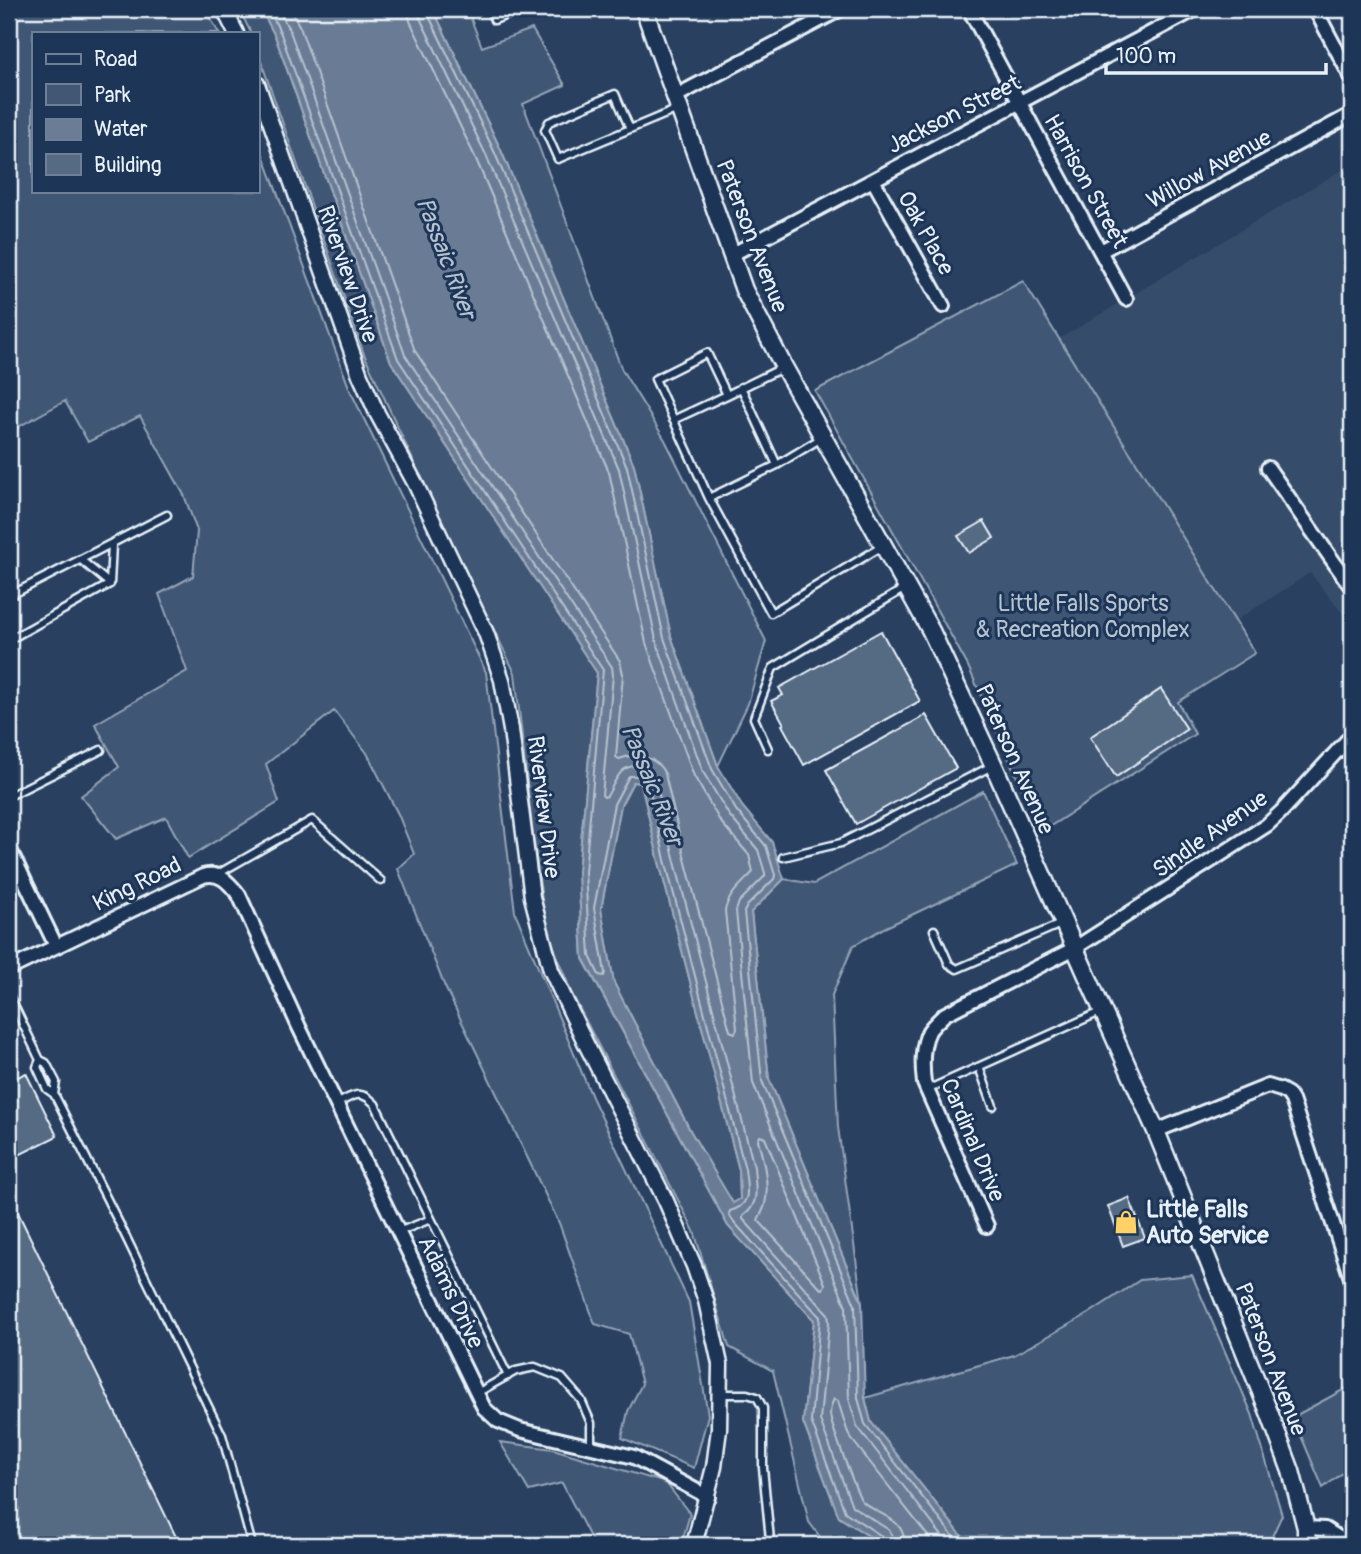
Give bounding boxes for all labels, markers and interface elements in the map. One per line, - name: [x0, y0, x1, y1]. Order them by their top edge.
- legend: [32, 32, 259, 192]
- scale bar: [1106, 32, 1326, 76]
- text: 100 m: [1116, 43, 1176, 70]
- text: Road: [94, 46, 138, 73]
- street label: Jackson Street: [882, 68, 1026, 160]
- text: Park: [94, 82, 131, 109]
- street label: Harrison Street: [1037, 109, 1135, 254]
- text: Water: [94, 116, 148, 143]
- street label: Willow Avenue: [1142, 123, 1277, 215]
- text: Building: [94, 152, 161, 179]
- street label: Paterson Avenue: [709, 155, 795, 317]
- street label: Oak Place: [891, 186, 961, 281]
- water label: Passaic River: [410, 193, 484, 326]
- street label: Riverview Drive: [311, 201, 385, 347]
- park label: Little Falls Sports & Recreation Complex: [976, 589, 1190, 644]
- street label: Paterson Avenue: [969, 679, 1061, 839]
- water label: Passaic River: [615, 720, 691, 853]
- street label: Riverview Drive: [521, 734, 567, 881]
- street label: Sindle Avenue: [1147, 783, 1274, 884]
- street label: King Road: [88, 850, 186, 918]
- street label: Cardinal Drive: [934, 1074, 1012, 1207]
- place label: Little Falls Auto Service: [1146, 1195, 1269, 1250]
- shop icon: Little Falls Auto Service: [1112, 1208, 1140, 1236]
- street label: Adams Drive: [411, 1231, 491, 1353]
- street label: Paterson Avenue: [1228, 1278, 1314, 1440]

